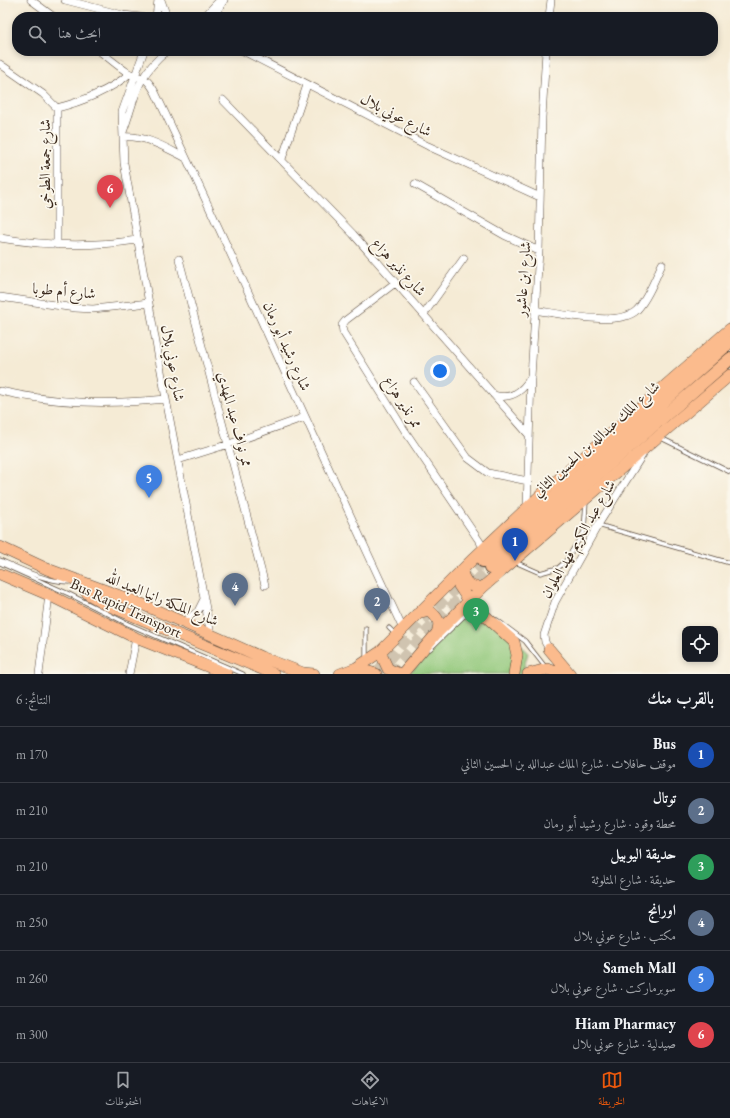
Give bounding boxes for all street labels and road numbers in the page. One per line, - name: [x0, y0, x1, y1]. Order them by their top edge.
- street label: شارع عوني بلال: [356, 88, 435, 144]
- street label: شارع جمعة الطوخي: [35, 119, 58, 209]
- street label: شارع نذير هزاع: [365, 233, 431, 303]
- street label: شارع ابن عاشور: [510, 241, 539, 320]
- street label: شارع أم طوبا: [31, 277, 97, 307]
- street label: شارع رشيد أبو رمان: [256, 298, 317, 395]
- street label: شارع عوني بلال: [153, 323, 190, 403]
- street label: ممر نواف عبد المهدي: [211, 369, 257, 469]
- street label: ممر نذير هزاع: [377, 372, 427, 434]
- street label: شارع الملك عبدالله بن الحسين الثاني: [528, 376, 666, 504]
- street label: شارع عبد الكريم فهد العلوان: [536, 476, 623, 603]
- street label: شارع الملكة رانيا العبد الله: [101, 565, 222, 634]
- street label: Bus Rapid Transport: [68, 573, 185, 642]

